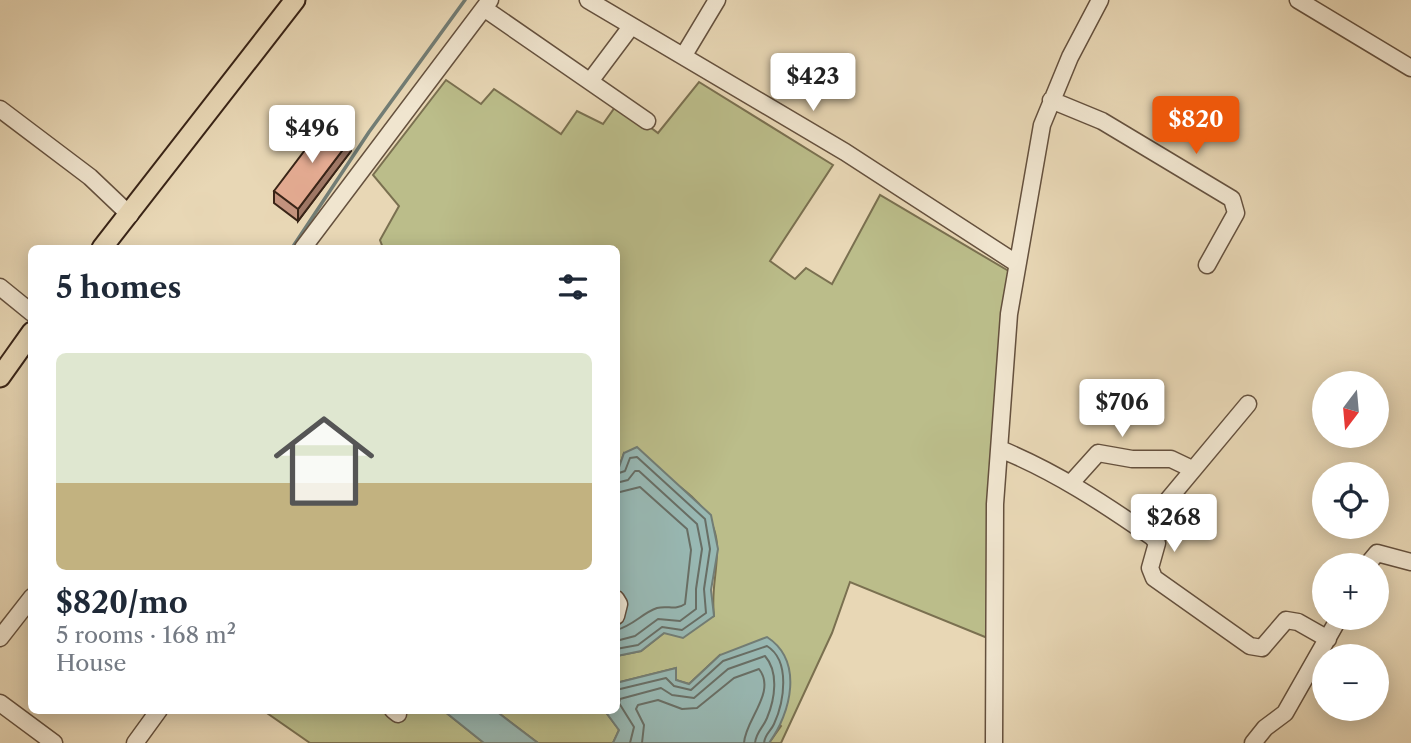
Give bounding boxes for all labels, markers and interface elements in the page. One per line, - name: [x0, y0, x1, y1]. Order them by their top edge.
- pin: $423: [772, 54, 854, 113]
- text: $423: [786, 62, 840, 90]
- pin: $820: [1155, 96, 1237, 156]
- text: $820: [1168, 105, 1224, 133]
- pin: $496: [271, 106, 353, 165]
- text: $496: [285, 114, 339, 142]
- icon: filters: [554, 268, 592, 306]
- text: 5 homes: [56, 269, 181, 306]
- north arrow: [1312, 371, 1390, 448]
- map controls: [1312, 371, 1389, 721]
- pin: $706: [1081, 380, 1163, 439]
- text: $706: [1095, 388, 1149, 416]
- icon: home: [261, 398, 387, 524]
- button: locate: [1312, 462, 1389, 539]
- pin: $268: [1133, 494, 1215, 554]
- text: $268: [1147, 503, 1201, 531]
- button: +: [1312, 553, 1389, 630]
- text: $820/mo: [56, 584, 188, 621]
- text: 5 rooms · 168 m²: [56, 621, 236, 649]
- button: −: [1312, 644, 1389, 721]
- text: House: [56, 649, 126, 677]

